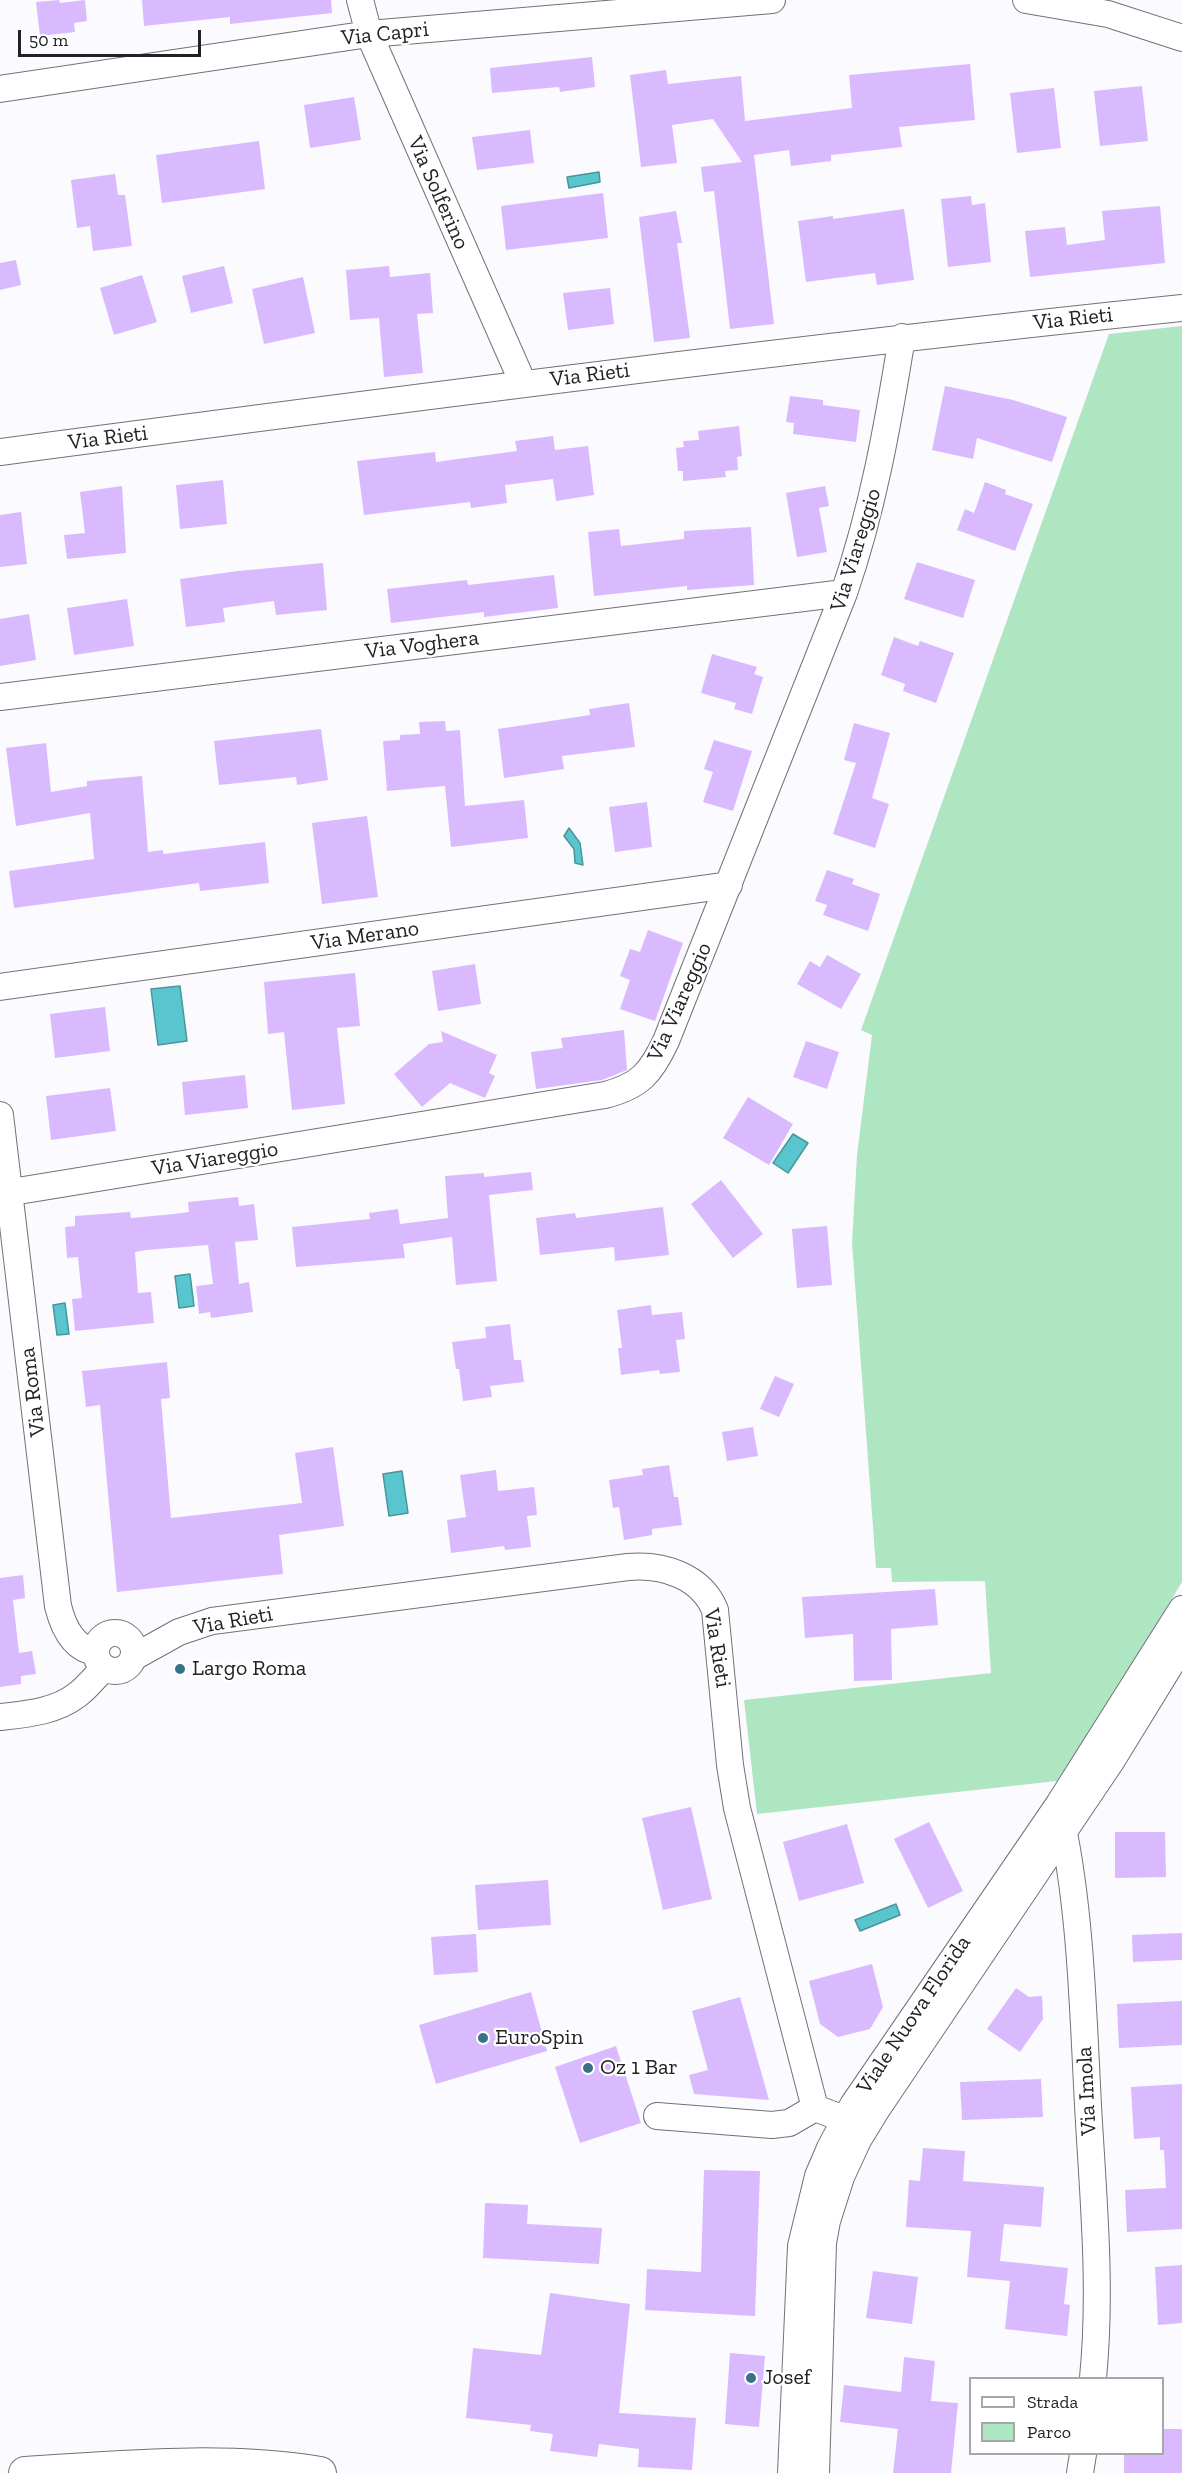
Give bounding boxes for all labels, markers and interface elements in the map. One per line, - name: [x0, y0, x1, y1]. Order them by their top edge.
- street label: Via Capri: [340, 16, 430, 52]
- scale bar: [21, 18, 204, 56]
- text: 50 m: [29, 29, 68, 51]
- street label: Via Solferino: [401, 132, 475, 254]
- street label: Via Rieti: [1032, 302, 1114, 336]
- street label: Via Rieti: [549, 357, 631, 393]
- street label: Via Rieti: [67, 420, 149, 456]
- street label: Via Viareggio: [825, 485, 887, 615]
- street label: Via Voghera: [364, 625, 480, 665]
- street label: Via Merano: [309, 915, 421, 957]
- street label: Via Viareggio: [642, 938, 718, 1066]
- street label: Via Viareggio: [150, 1136, 280, 1182]
- street label: Via Roma: [14, 1346, 52, 1438]
- street label: Via Rieti: [191, 1601, 275, 1641]
- street label: Via Rieti: [698, 1606, 736, 1690]
- place label: Largo Roma: [192, 1656, 306, 1682]
- marker: Largo Roma: [173, 1662, 187, 1676]
- street label: Viale Nuova Florida: [851, 1931, 977, 2099]
- place label: EuroSpin: [495, 2025, 583, 2051]
- marker: EuroSpin: [476, 2031, 490, 2045]
- street label: Via Imola: [1071, 2046, 1103, 2136]
- place label: Oz 1 Bar: [600, 2055, 678, 2081]
- marker: Oz 1 Bar: [581, 2061, 595, 2075]
- place label: Josef: [763, 2365, 811, 2391]
- marker: Josef: [744, 2371, 758, 2385]
- legend: [969, 2377, 1164, 2455]
- text: Strada: [1027, 2391, 1078, 2413]
- text: Parco: [1027, 2421, 1071, 2443]

